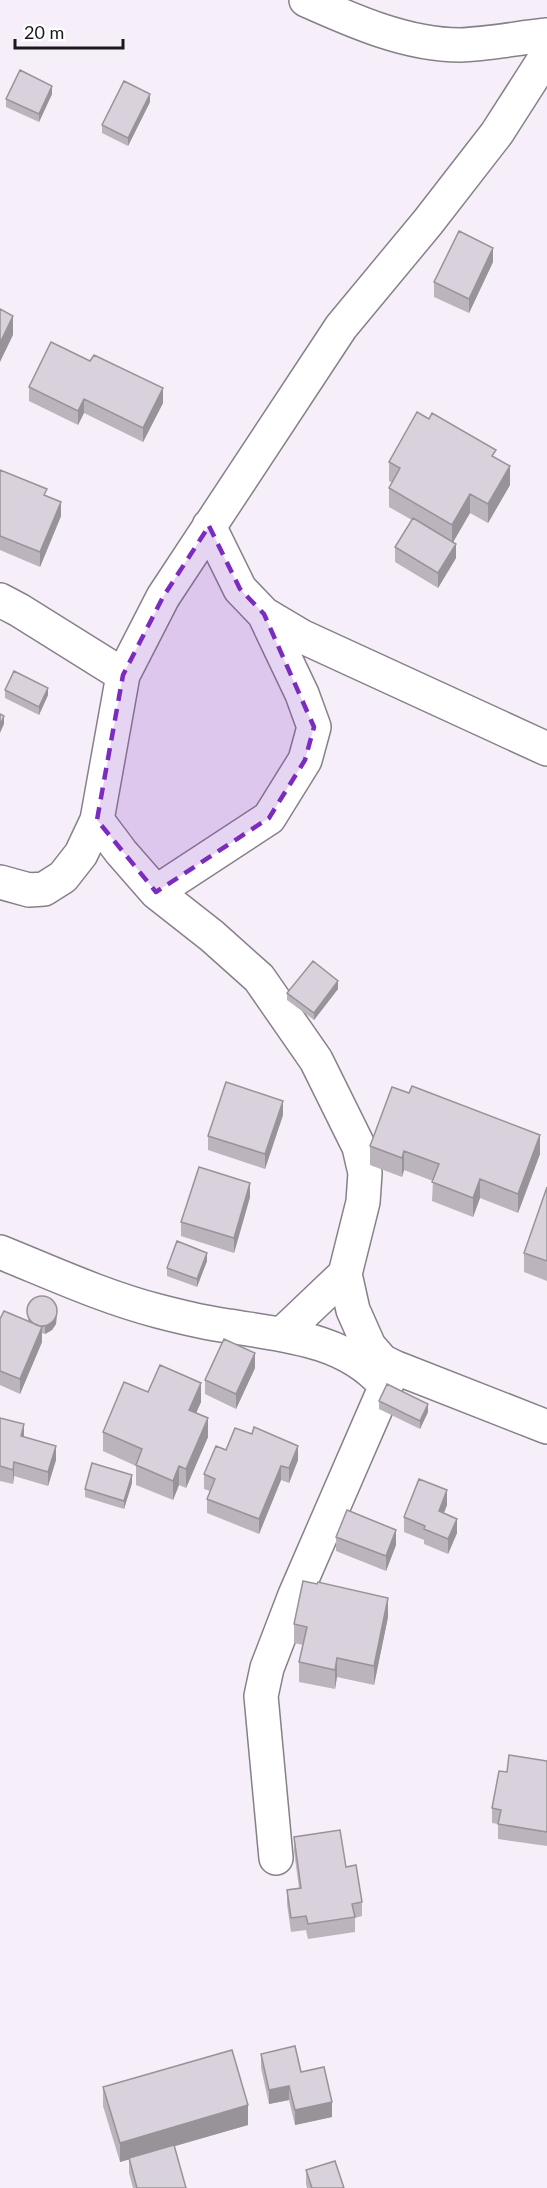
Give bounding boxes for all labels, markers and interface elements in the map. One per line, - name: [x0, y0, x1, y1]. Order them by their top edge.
- scale bar: [15, 12, 123, 50]
- text: 20 m: [24, 21, 64, 43]

